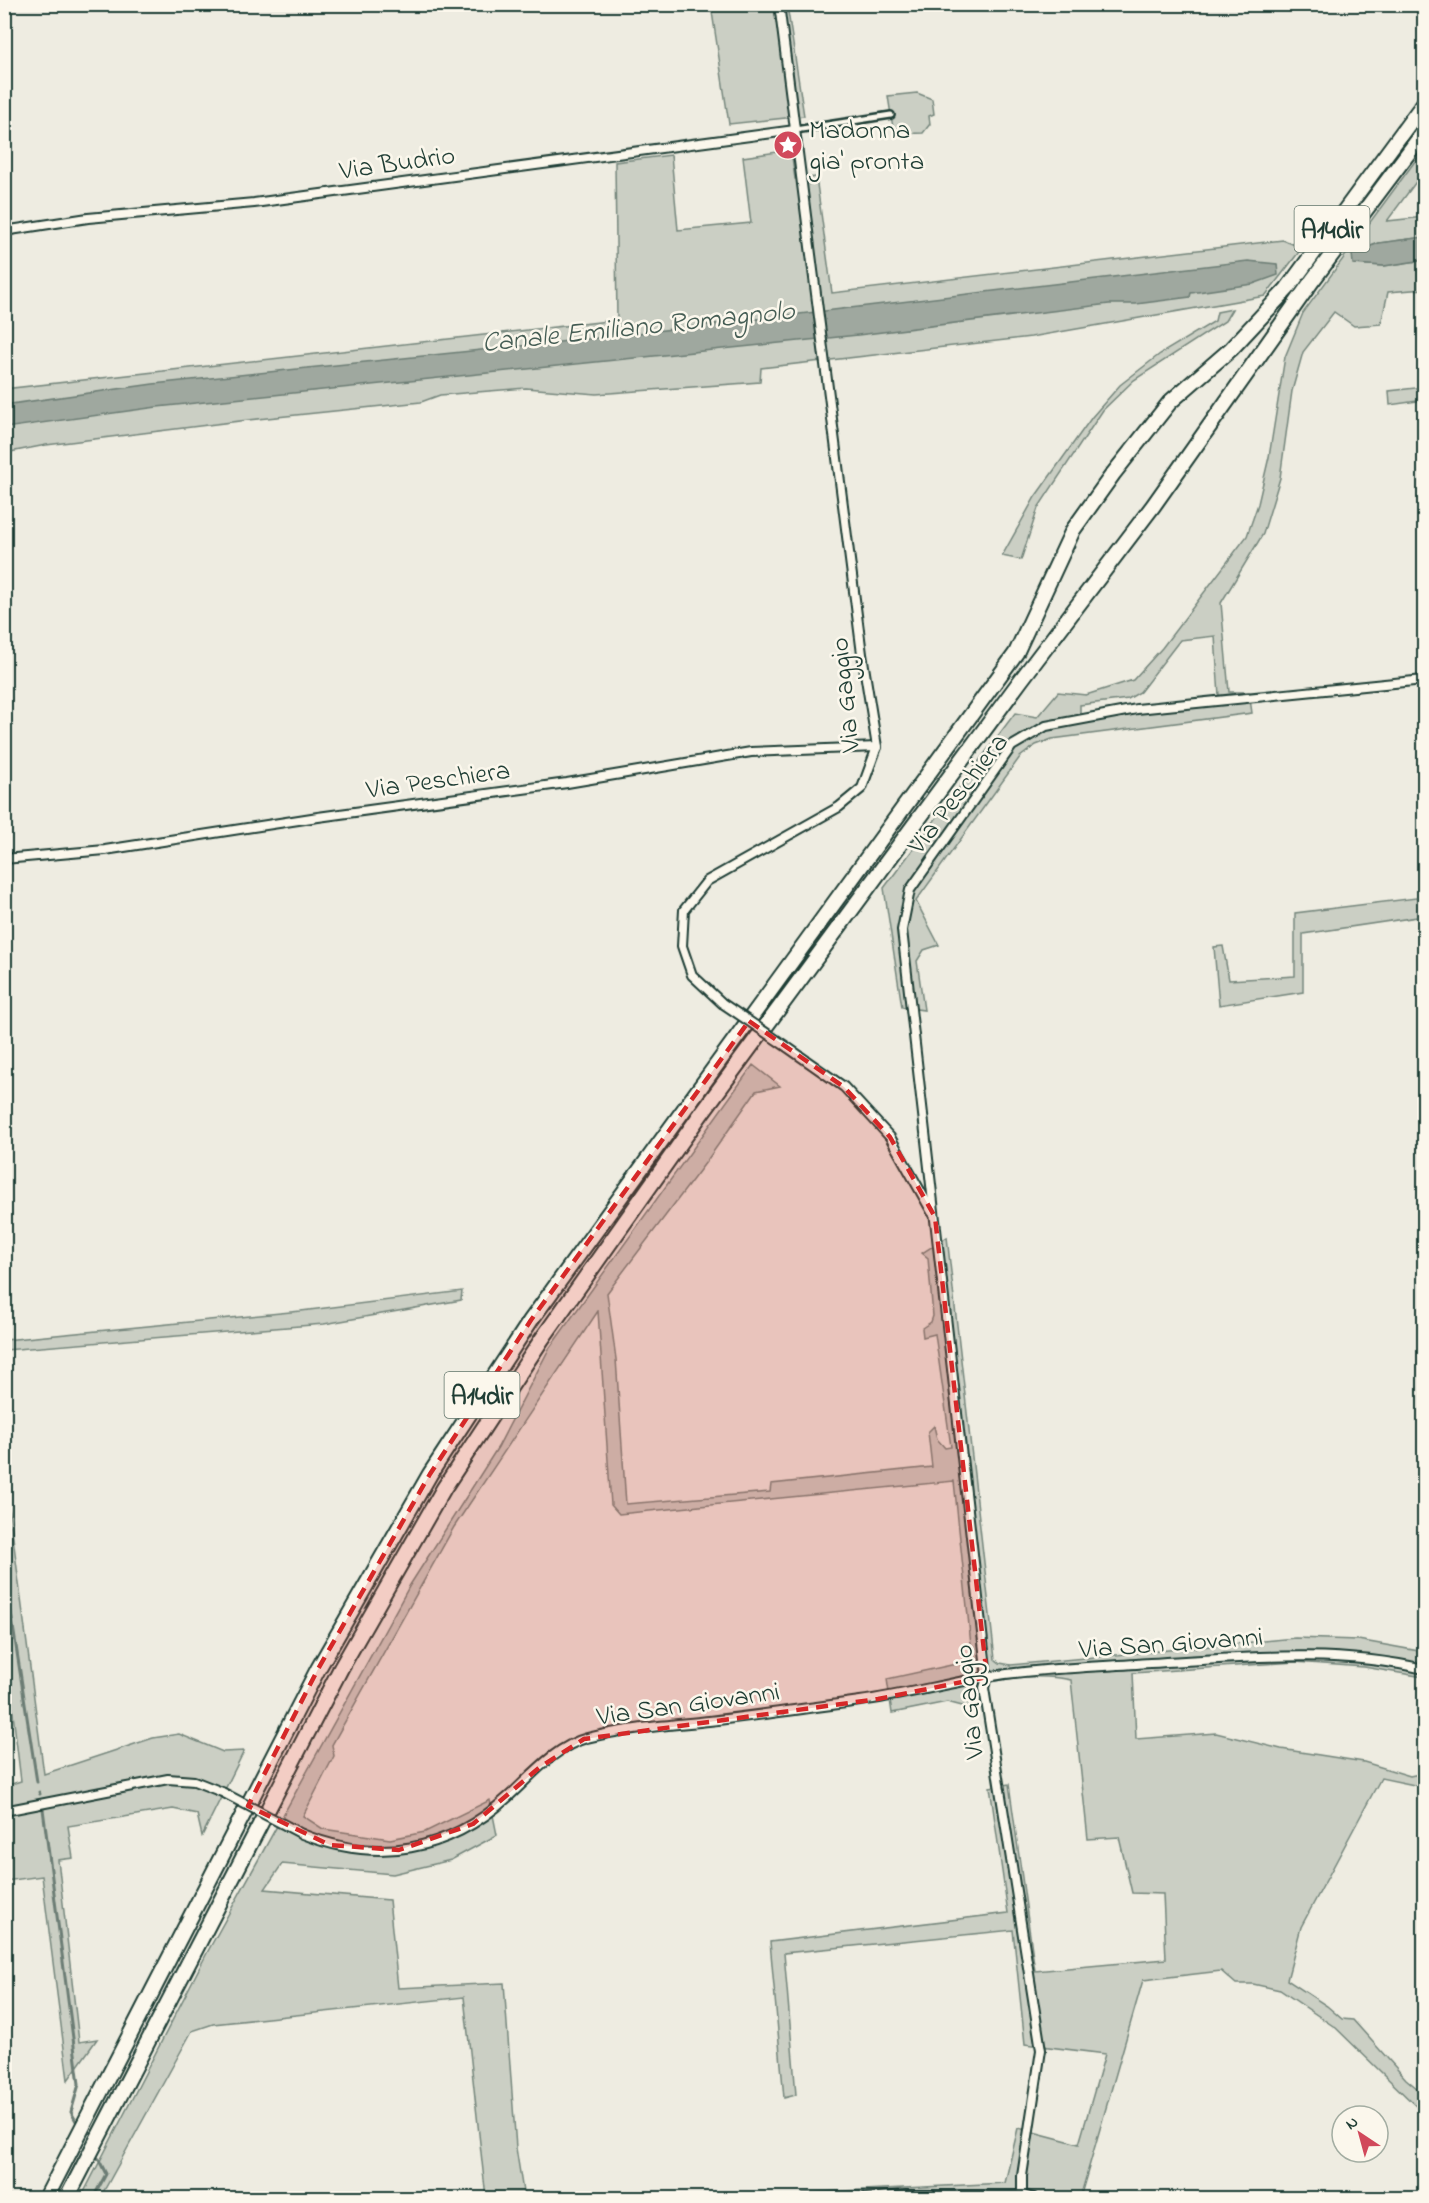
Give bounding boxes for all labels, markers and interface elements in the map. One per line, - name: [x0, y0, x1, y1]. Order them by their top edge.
- place label: Madonna gia' pronta: [808, 112, 924, 182]
- place icon: Madonna gia' pronta: [772, 129, 804, 161]
- street label: Via Budrio: [336, 137, 458, 192]
- road number: A14dir: [1294, 206, 1370, 252]
- water label: Canale Emiliano Romagnolo: [480, 292, 798, 365]
- street label: Via Gaggio: [821, 636, 872, 755]
- street label: Via Peschiera: [898, 725, 1019, 864]
- street label: Via Peschiera: [363, 752, 513, 811]
- road number: A14dir: [444, 1372, 520, 1418]
- street label: Via San Giovanni: [1077, 1619, 1265, 1670]
- street label: Via Gaggio: [945, 1643, 996, 1762]
- street label: Via San Giovanni: [593, 1673, 782, 1738]
- north arrow: [1330, 2104, 1390, 2164]
- text: N: [1341, 2110, 1364, 2136]

